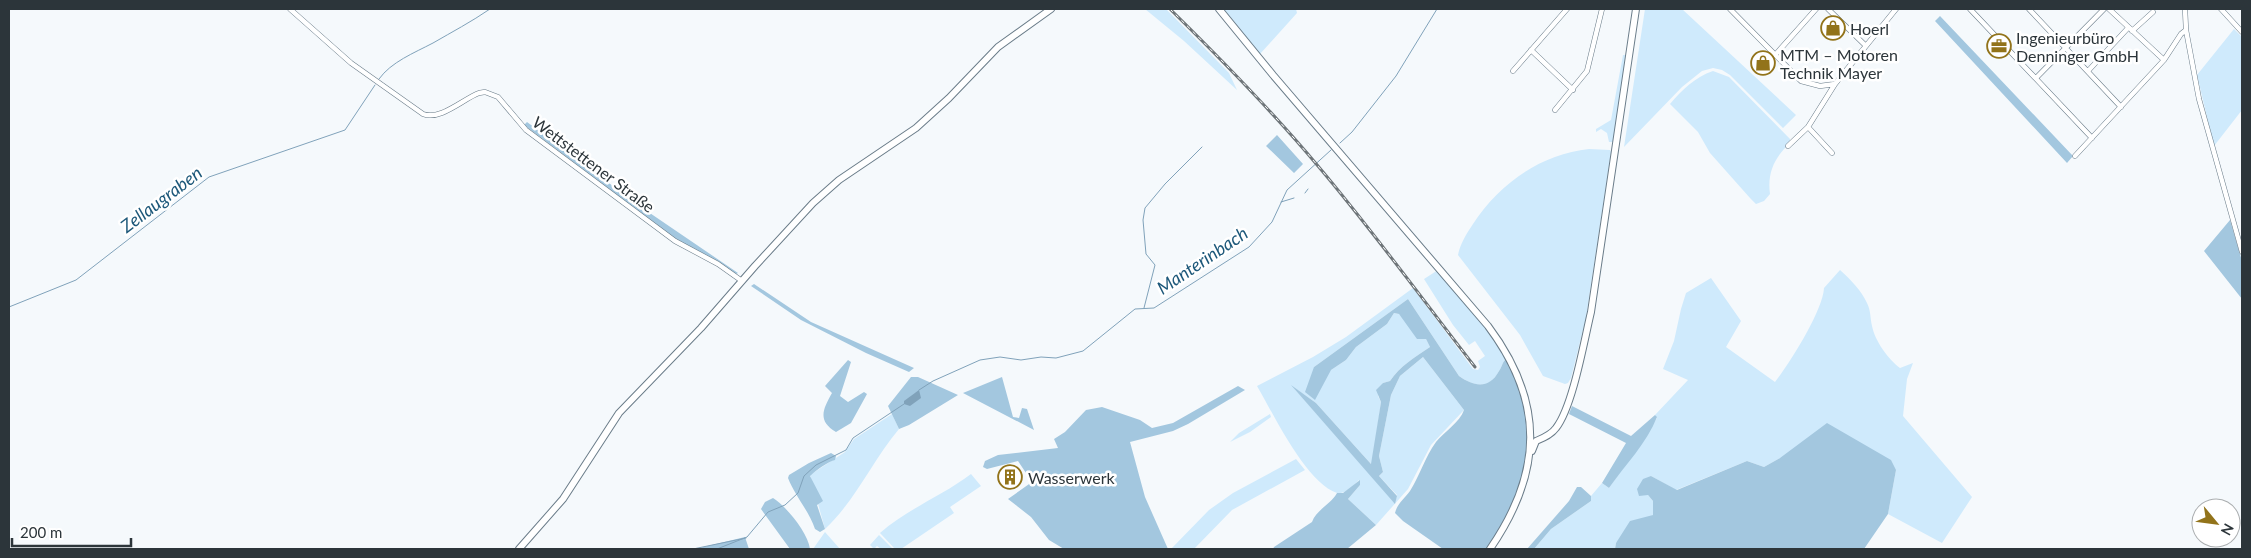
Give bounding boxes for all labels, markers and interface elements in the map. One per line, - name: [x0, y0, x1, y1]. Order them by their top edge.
- shop icon: Hoerl: [1820, 15, 1846, 41]
- place label: Hoerl: [1850, 19, 1889, 38]
- place label: Ingenieurbüro Denninger GmbH: [2016, 28, 2139, 65]
- office icon: Ingenieurbüro Denninger GmbH: [1986, 33, 2012, 59]
- place label: MTM – Motoren Technik Mayer: [1780, 45, 1898, 82]
- shop icon: MTM – Motoren Technik Mayer: [1750, 50, 1776, 76]
- street label: Wettstettener Straße: [529, 112, 659, 216]
- water label: Zellaugraben: [115, 161, 206, 237]
- water label: Manterinbach: [1152, 222, 1252, 298]
- building icon: Wasserwerk: [997, 464, 1023, 490]
- place label: Wasserwerk: [1028, 468, 1115, 487]
- north arrow: [2191, 498, 2241, 548]
- scale bar: [12, 516, 131, 548]
- text: N: [2218, 521, 2238, 538]
- text: 200 m: [20, 523, 62, 541]

